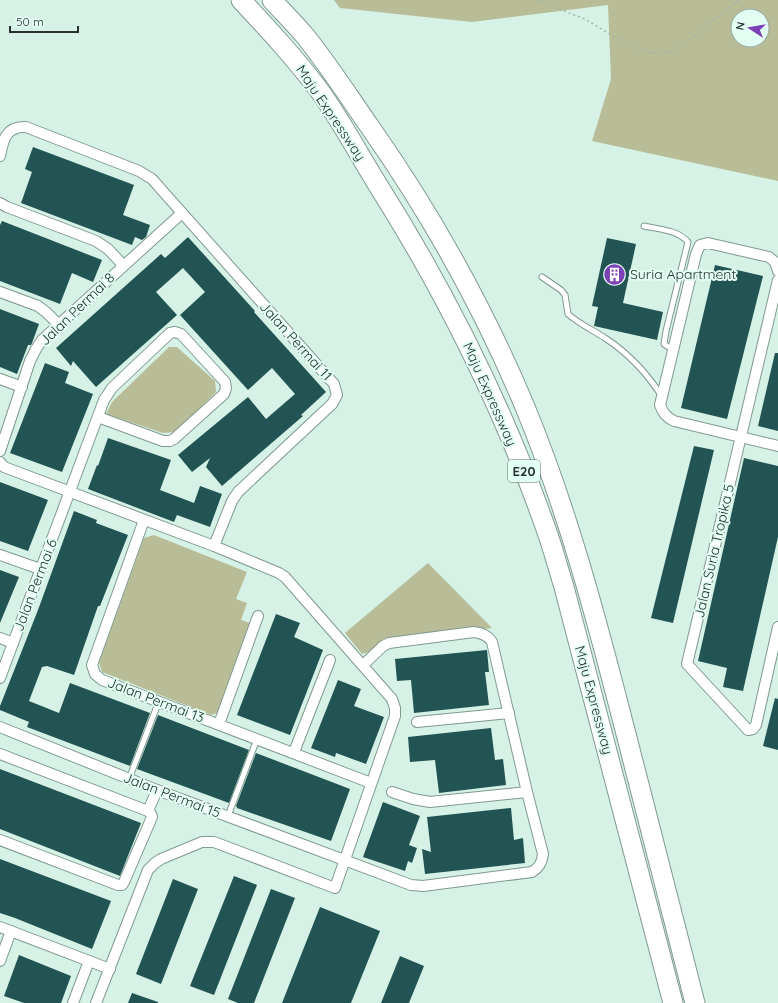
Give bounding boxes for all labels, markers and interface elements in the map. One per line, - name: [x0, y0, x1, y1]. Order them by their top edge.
- scale bar: [10, 8, 78, 34]
- north arrow: [730, 8, 770, 48]
- text: 50 m: [16, 14, 44, 29]
- text: N: [733, 21, 748, 31]
- street label: Maju Expressway: [292, 62, 370, 164]
- building icon: Suria Apartment: [601, 261, 627, 287]
- place label: Suria Apartment: [630, 265, 736, 283]
- street label: Jalan Permai 8: [36, 269, 118, 349]
- street label: Jalan Permai 11: [256, 298, 336, 384]
- street label: Maju Expressway: [459, 339, 521, 449]
- road number: E20: [508, 460, 540, 482]
- street label: Jalan Suria Tropika 5: [690, 482, 738, 620]
- street label: Jalan Permai 6: [9, 536, 61, 634]
- street label: Maju Expressway: [571, 644, 617, 756]
- street label: Jalan Permai 13: [105, 673, 207, 727]
- street label: Jalan Permai 15: [121, 768, 223, 822]

